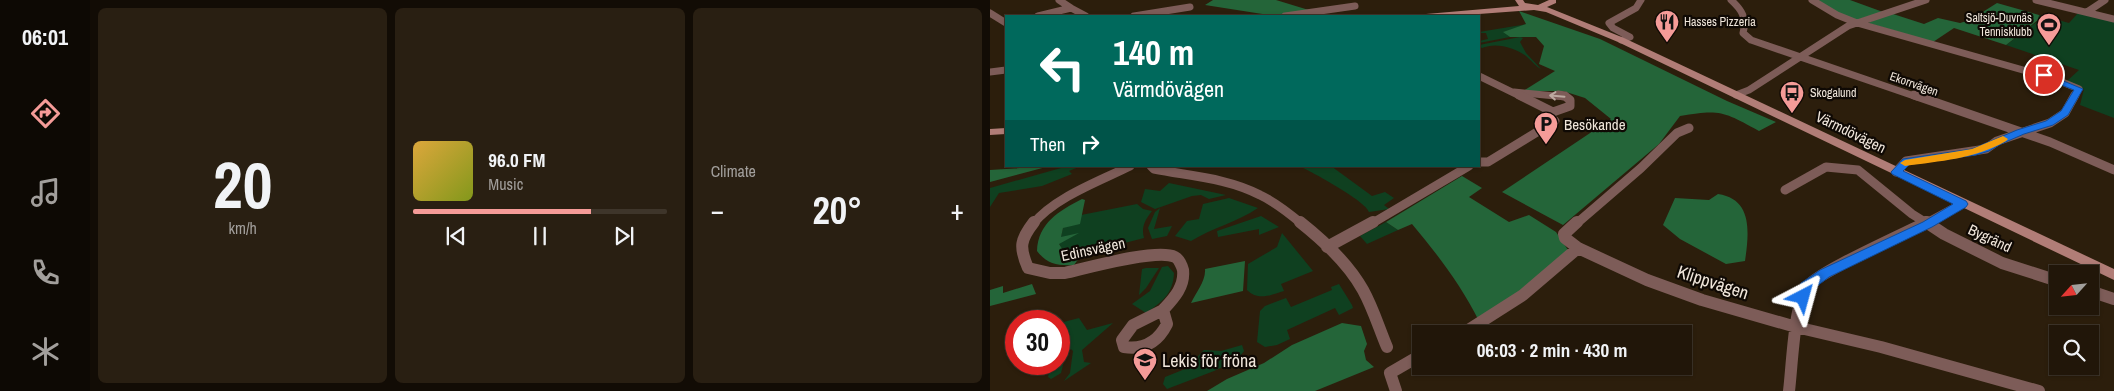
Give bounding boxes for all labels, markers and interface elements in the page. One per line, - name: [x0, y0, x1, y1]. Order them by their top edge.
- restaurant icon: Hasses Pizzeria: [1654, 9, 1680, 43]
- place label: Saltsjö-Duvnäs Tennisklubb: [1966, 10, 2032, 40]
- sports icon: Saltsjö-Duvnäs Tennisklubb: [2036, 12, 2062, 46]
- place label: Hasses Pizzeria: [1684, 14, 1756, 30]
- text: 06:01: [22, 22, 68, 52]
- text: 140 m: [1113, 29, 1194, 76]
- icon: left: [1030, 35, 1095, 100]
- pin: [2023, 54, 2065, 96]
- icon: arrive: [2030, 61, 2058, 89]
- street label: Ekorrvägen: [1888, 68, 1940, 100]
- text: Värmdövägen: [1113, 74, 1224, 104]
- bus stop icon: Skogalund: [1779, 80, 1805, 114]
- place label: Skogalund: [1810, 85, 1857, 101]
- one-way arrow: [1549, 91, 1565, 100]
- icon: directions: [28, 96, 63, 131]
- street label: Värmdövägen: [1812, 106, 1890, 158]
- parking icon: Besökande: [1533, 111, 1559, 145]
- place label: Besökande: [1564, 114, 1626, 135]
- icon: right: [1076, 130, 1104, 158]
- text: Then: [1030, 131, 1066, 157]
- text: 20: [213, 141, 272, 228]
- text: 96.0 FM: [488, 147, 545, 173]
- text: Climate: [711, 160, 756, 182]
- text: Music: [488, 173, 523, 195]
- icon: music: [28, 175, 63, 210]
- text: 20°: [812, 185, 862, 236]
- text: −: [711, 191, 724, 229]
- text: +: [951, 191, 964, 229]
- text: km/h: [228, 217, 257, 239]
- street label: Bygränd: [1965, 219, 2015, 257]
- icon: previous: [442, 222, 470, 250]
- icon: pause: [526, 222, 554, 250]
- icon: next: [610, 222, 638, 250]
- street label: Edinsvägen: [1059, 232, 1127, 266]
- icon: phone: [28, 255, 63, 290]
- street label: Klippvägen: [1674, 259, 1752, 305]
- north arrow: [2049, 265, 2099, 315]
- map controls: [2049, 265, 2099, 375]
- position arrow: [1776, 270, 1828, 322]
- speed limit sign: 30: [1005, 310, 1070, 375]
- button: search: [2049, 325, 2099, 375]
- icon: climate: [28, 334, 63, 369]
- text: 06:03 · 2 min · 430 m: [1477, 337, 1627, 363]
- school or university icon: Lekis för fröna: [1132, 347, 1158, 381]
- place label: Lekis för fröna: [1162, 348, 1256, 373]

